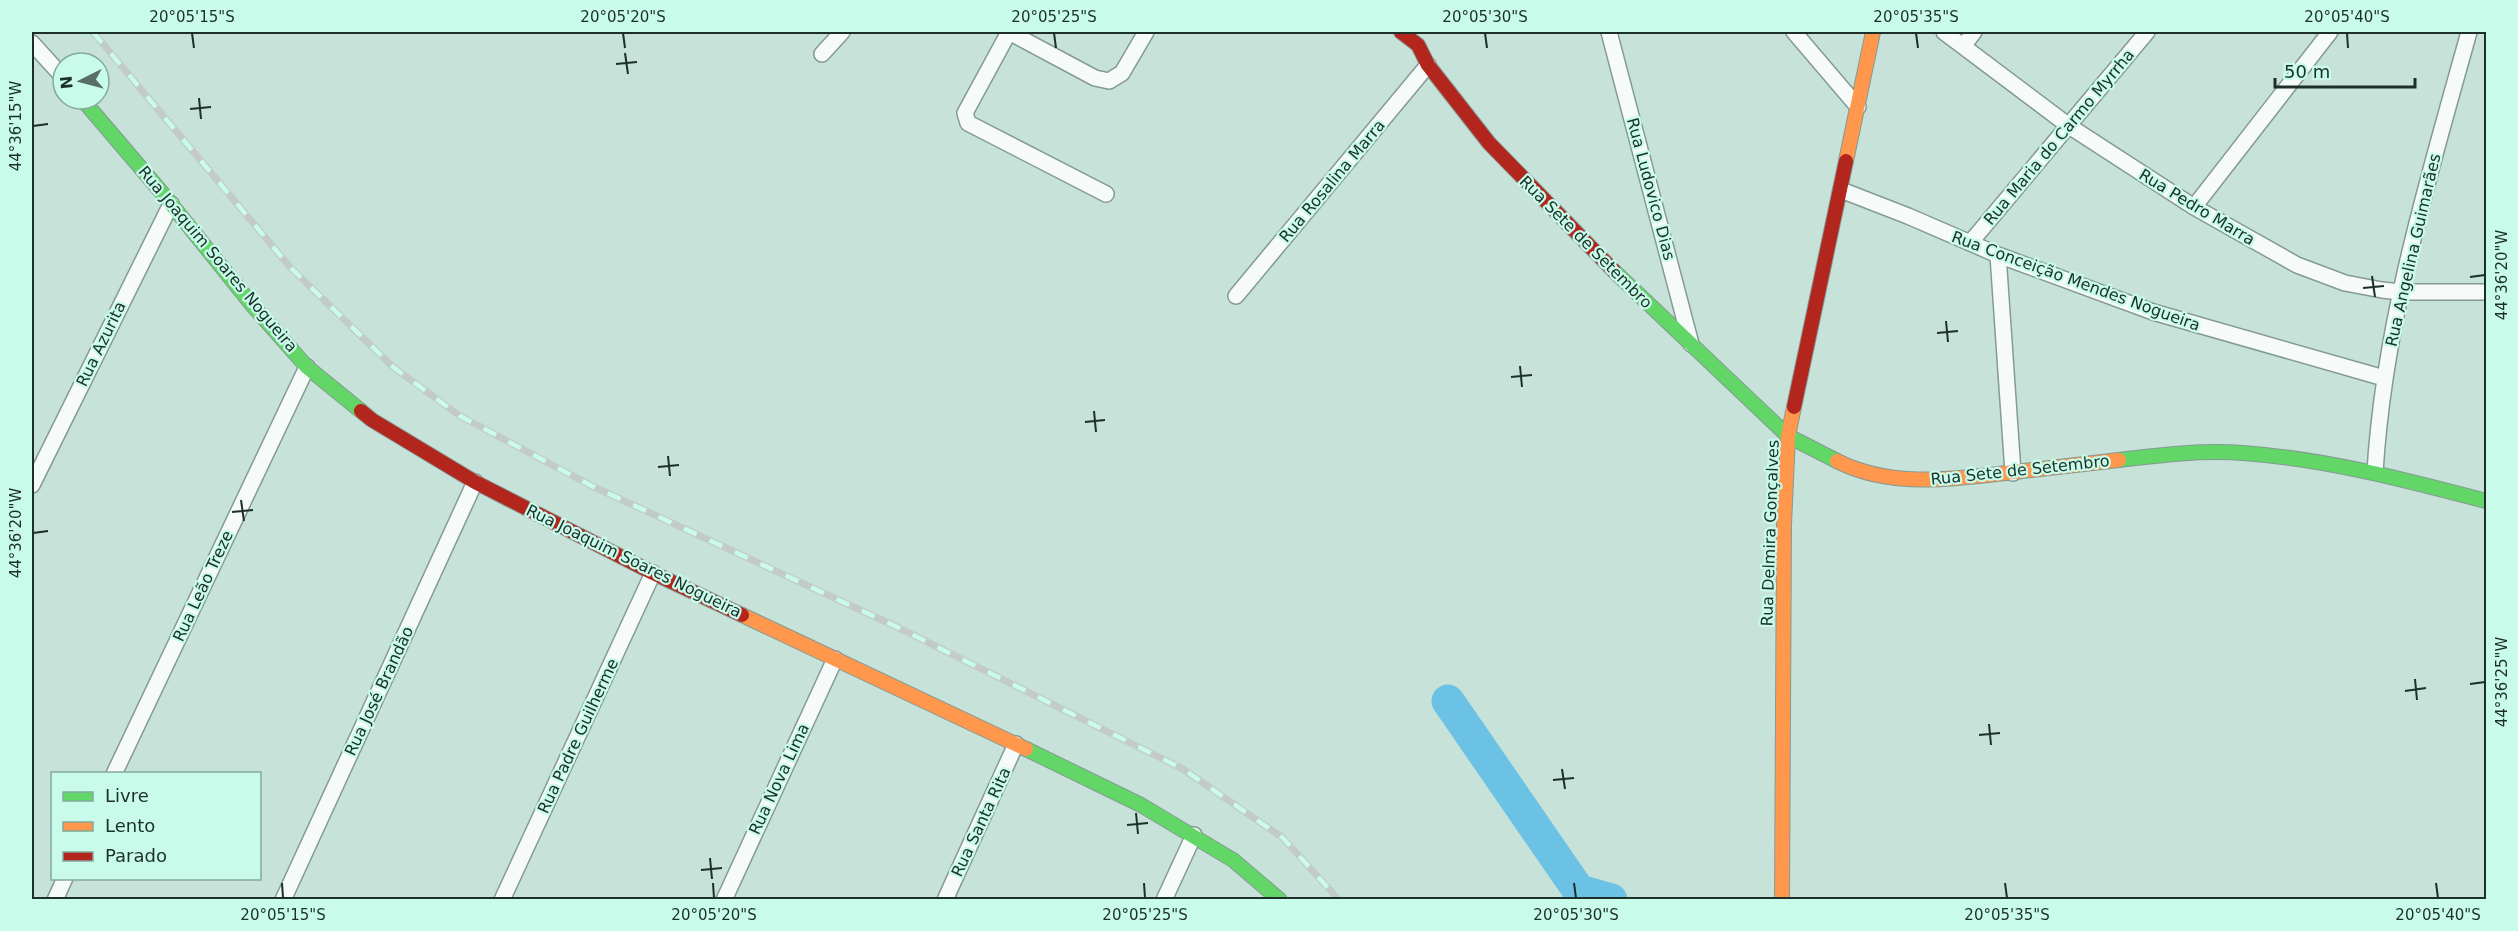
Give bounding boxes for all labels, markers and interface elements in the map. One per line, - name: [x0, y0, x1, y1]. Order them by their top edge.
- text: 20°05'15"S: [149, 8, 235, 26]
- text: 20°05'20"S: [580, 8, 666, 26]
- text: 20°05'25"S: [1011, 8, 1097, 26]
- text: 20°05'30"S: [1442, 8, 1528, 26]
- text: 20°05'35"S: [1873, 8, 1959, 26]
- text: 20°05'40"S: [2304, 8, 2390, 26]
- street label: Rua Maria do Carmo Myrrha: [1980, 45, 2138, 229]
- north arrow: [51, 51, 111, 111]
- scale bar: [2275, 51, 2414, 89]
- text: 50 m: [2284, 61, 2330, 82]
- text: N: [56, 75, 77, 90]
- text: 44°36'15"W: [7, 81, 25, 171]
- street label: Rua Rosalina Marra: [1275, 116, 1389, 246]
- street label: Rua Ludovico Dias: [1623, 116, 1679, 262]
- street label: Rua Angelina Guimarães: [2382, 152, 2444, 348]
- street label: Rua Joaquim Soares Nogueira: [135, 162, 301, 356]
- street label: Rua Pedro Marra: [2136, 165, 2258, 249]
- street label: Rua Sete de Setembro: [1516, 172, 1656, 312]
- street label: Rua Conceição Mendes Nogueira: [1949, 227, 2203, 335]
- text: 44°36'20"W: [2493, 230, 2511, 320]
- street label: Rua Azurita: [72, 298, 130, 390]
- street label: Rua Delmira Gonçalves: [1757, 439, 1783, 627]
- street label: Rua Sete de Setembro: [1930, 451, 2110, 489]
- text: 44°36'20"W: [7, 488, 25, 578]
- street label: Rua Joaquim Soares Nogueira: [523, 500, 745, 622]
- street label: Rua Leão Treze: [169, 527, 237, 645]
- street label: Rua José Brandão: [341, 623, 417, 759]
- text: 44°36'25"W: [2493, 637, 2511, 727]
- street label: Rua Padre Guilherme: [534, 656, 622, 816]
- street label: Rua Nova Lima: [745, 720, 813, 838]
- street label: Rua Santa Rita: [947, 764, 1015, 880]
- legend: [51, 772, 261, 880]
- text: Livre: [105, 785, 149, 806]
- text: Lento: [105, 815, 155, 836]
- text: Parado: [105, 845, 167, 866]
- text: 20°05'15"S: [240, 906, 326, 924]
- text: 20°05'20"S: [671, 906, 757, 924]
- text: 20°05'25"S: [1102, 906, 1188, 924]
- text: 20°05'30"S: [1533, 906, 1619, 924]
- text: 20°05'35"S: [1964, 906, 2050, 924]
- text: 20°05'40"S: [2395, 906, 2481, 924]

